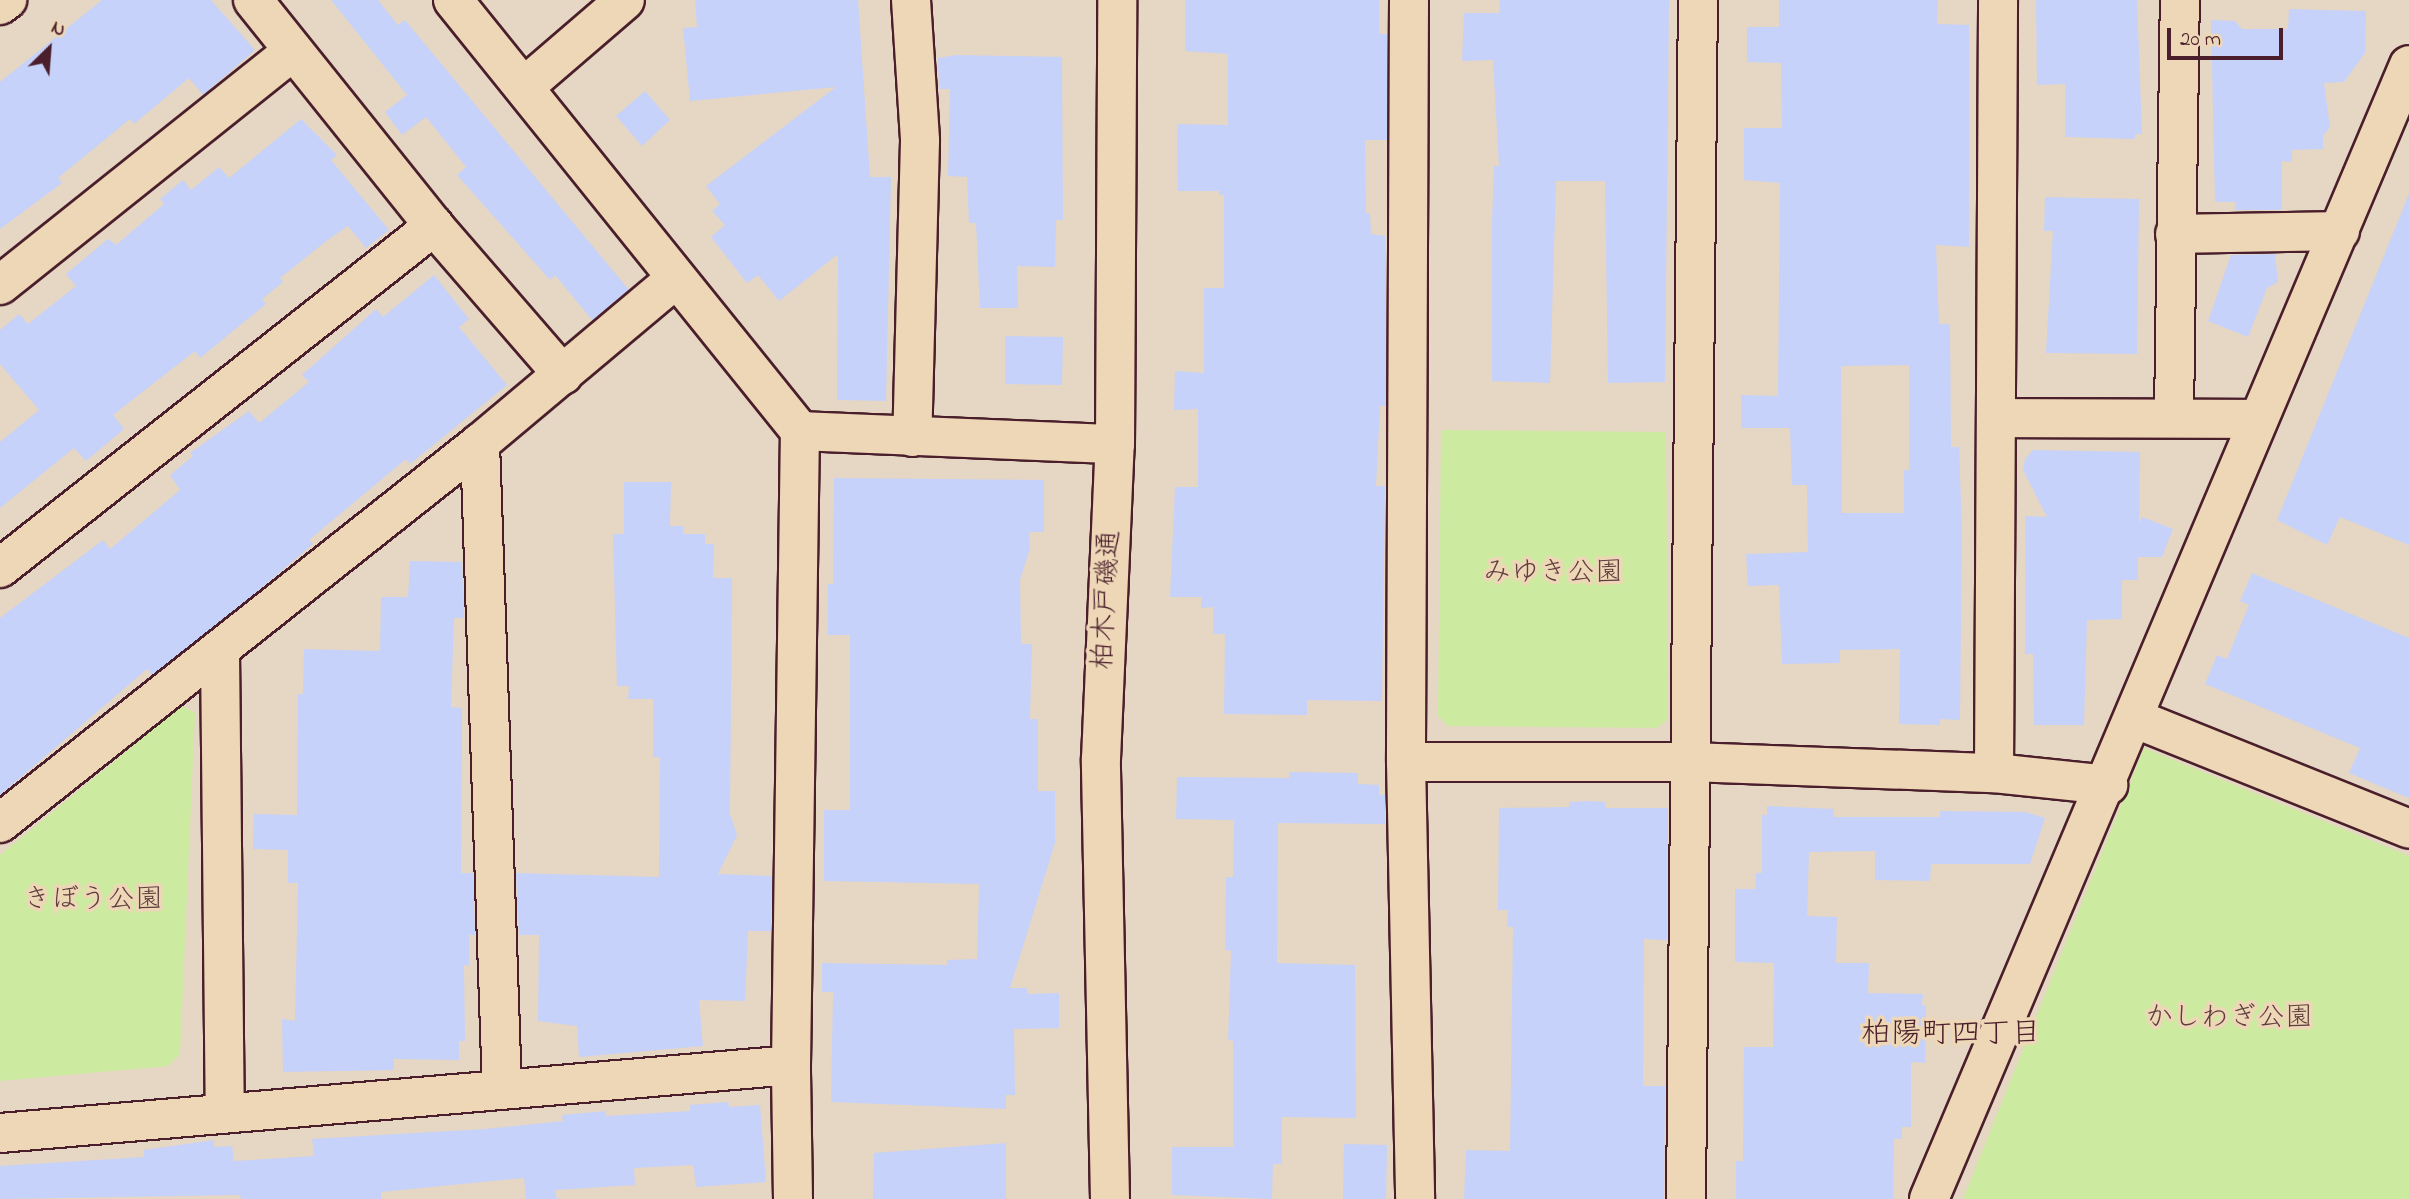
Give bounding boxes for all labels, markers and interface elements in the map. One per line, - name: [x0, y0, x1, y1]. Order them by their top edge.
- north arrow: [14, 14, 84, 84]
- scale bar: [2171, 14, 2286, 58]
- text: N: [47, 15, 70, 44]
- text: 20 m: [2180, 25, 2221, 55]
- street label: 柏木戸磯通: [1088, 529, 1128, 671]
- park label: みゆき公園: [1483, 557, 1623, 591]
- park label: きぼう公園: [23, 884, 163, 918]
- park label: かしわぎ公園: [2145, 1002, 2313, 1036]
- district label: 柏陽町四丁目: [1861, 1017, 2041, 1053]

